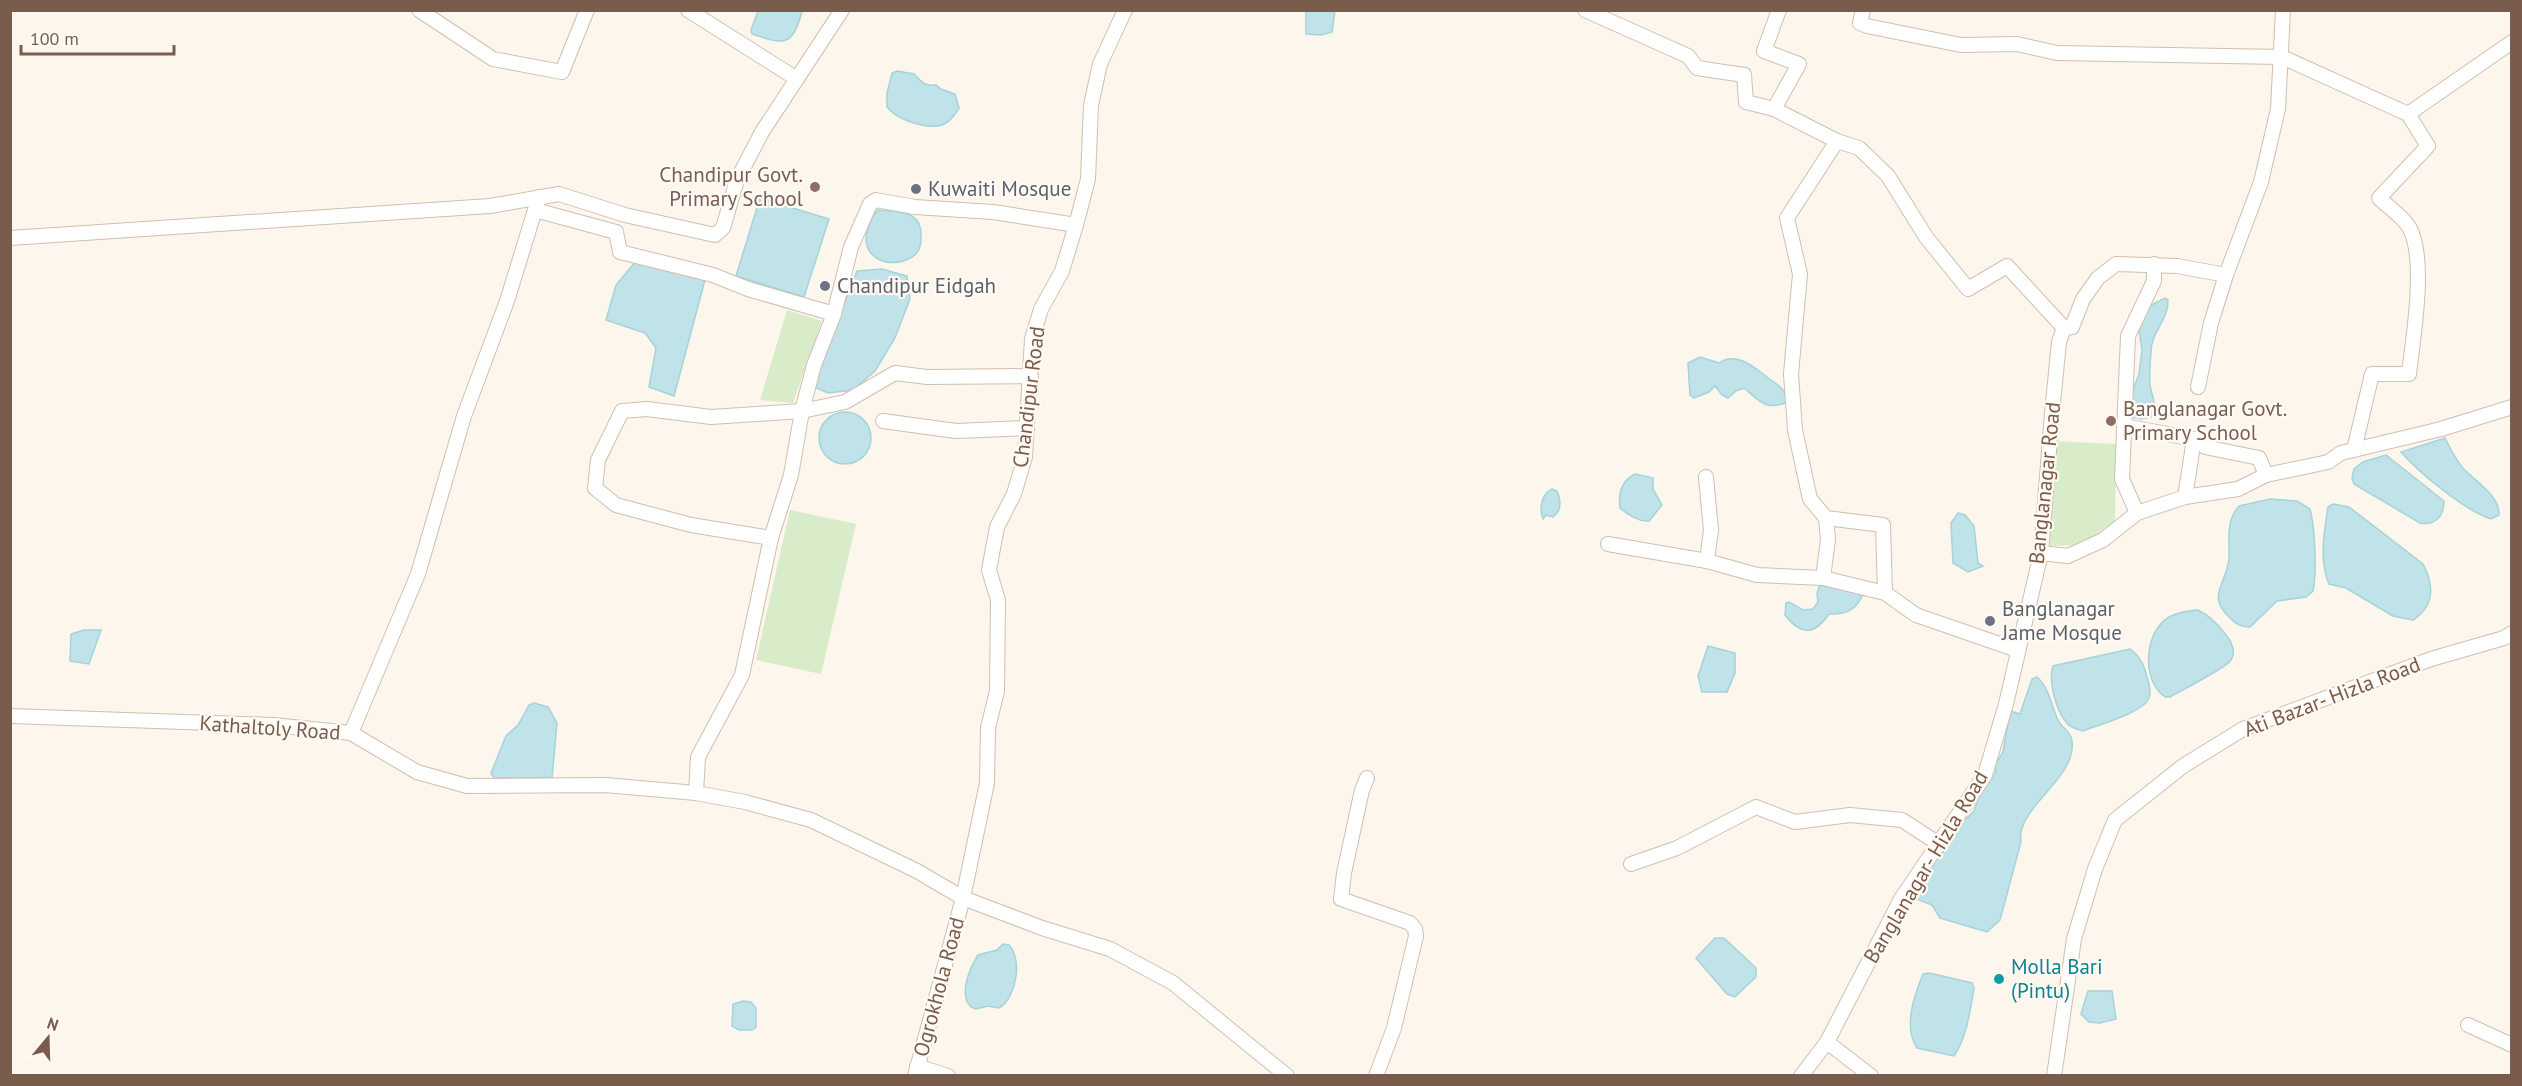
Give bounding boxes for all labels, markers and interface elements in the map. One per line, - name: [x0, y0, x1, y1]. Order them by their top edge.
- scale bar: [21, 18, 174, 56]
- text: 100 m: [30, 27, 79, 50]
- place label: Chandipur Govt. Primary School: [659, 161, 803, 212]
- place label: Kuwaiti Mosque: [928, 175, 1071, 202]
- marker: Chandipur Govt. Primary School: [808, 180, 822, 194]
- marker: Kuwaiti Mosque: [909, 182, 923, 196]
- place label: Chandipur Eidgah: [837, 272, 996, 299]
- marker: Chandipur Eidgah: [818, 279, 832, 293]
- street label: Chandipur Road: [1006, 325, 1051, 469]
- place label: Banglanagar Govt. Primary School: [2123, 395, 2287, 446]
- street label: Banglanagar Road: [2023, 401, 2066, 565]
- marker: Banglanagar Govt. Primary School: [2104, 414, 2118, 428]
- place label: Banglanagar Jame Mosque: [2001, 595, 2122, 646]
- marker: Banglanagar Jame Mosque: [1983, 614, 1997, 628]
- street label: Ati Bazar- Hizla Road: [2240, 650, 2424, 743]
- street label: Kathaltoly Road: [199, 709, 341, 746]
- street label: Banglanagar- Hizla Road: [1857, 766, 1994, 968]
- street label: Ogrokhola Road: [907, 914, 970, 1060]
- place label: Molla Bari (Pintu): [2011, 953, 2103, 1004]
- marker: Molla Bari (Pintu): [1992, 972, 2006, 986]
- north arrow: [18, 1008, 78, 1068]
- text: N: [45, 1013, 61, 1035]

